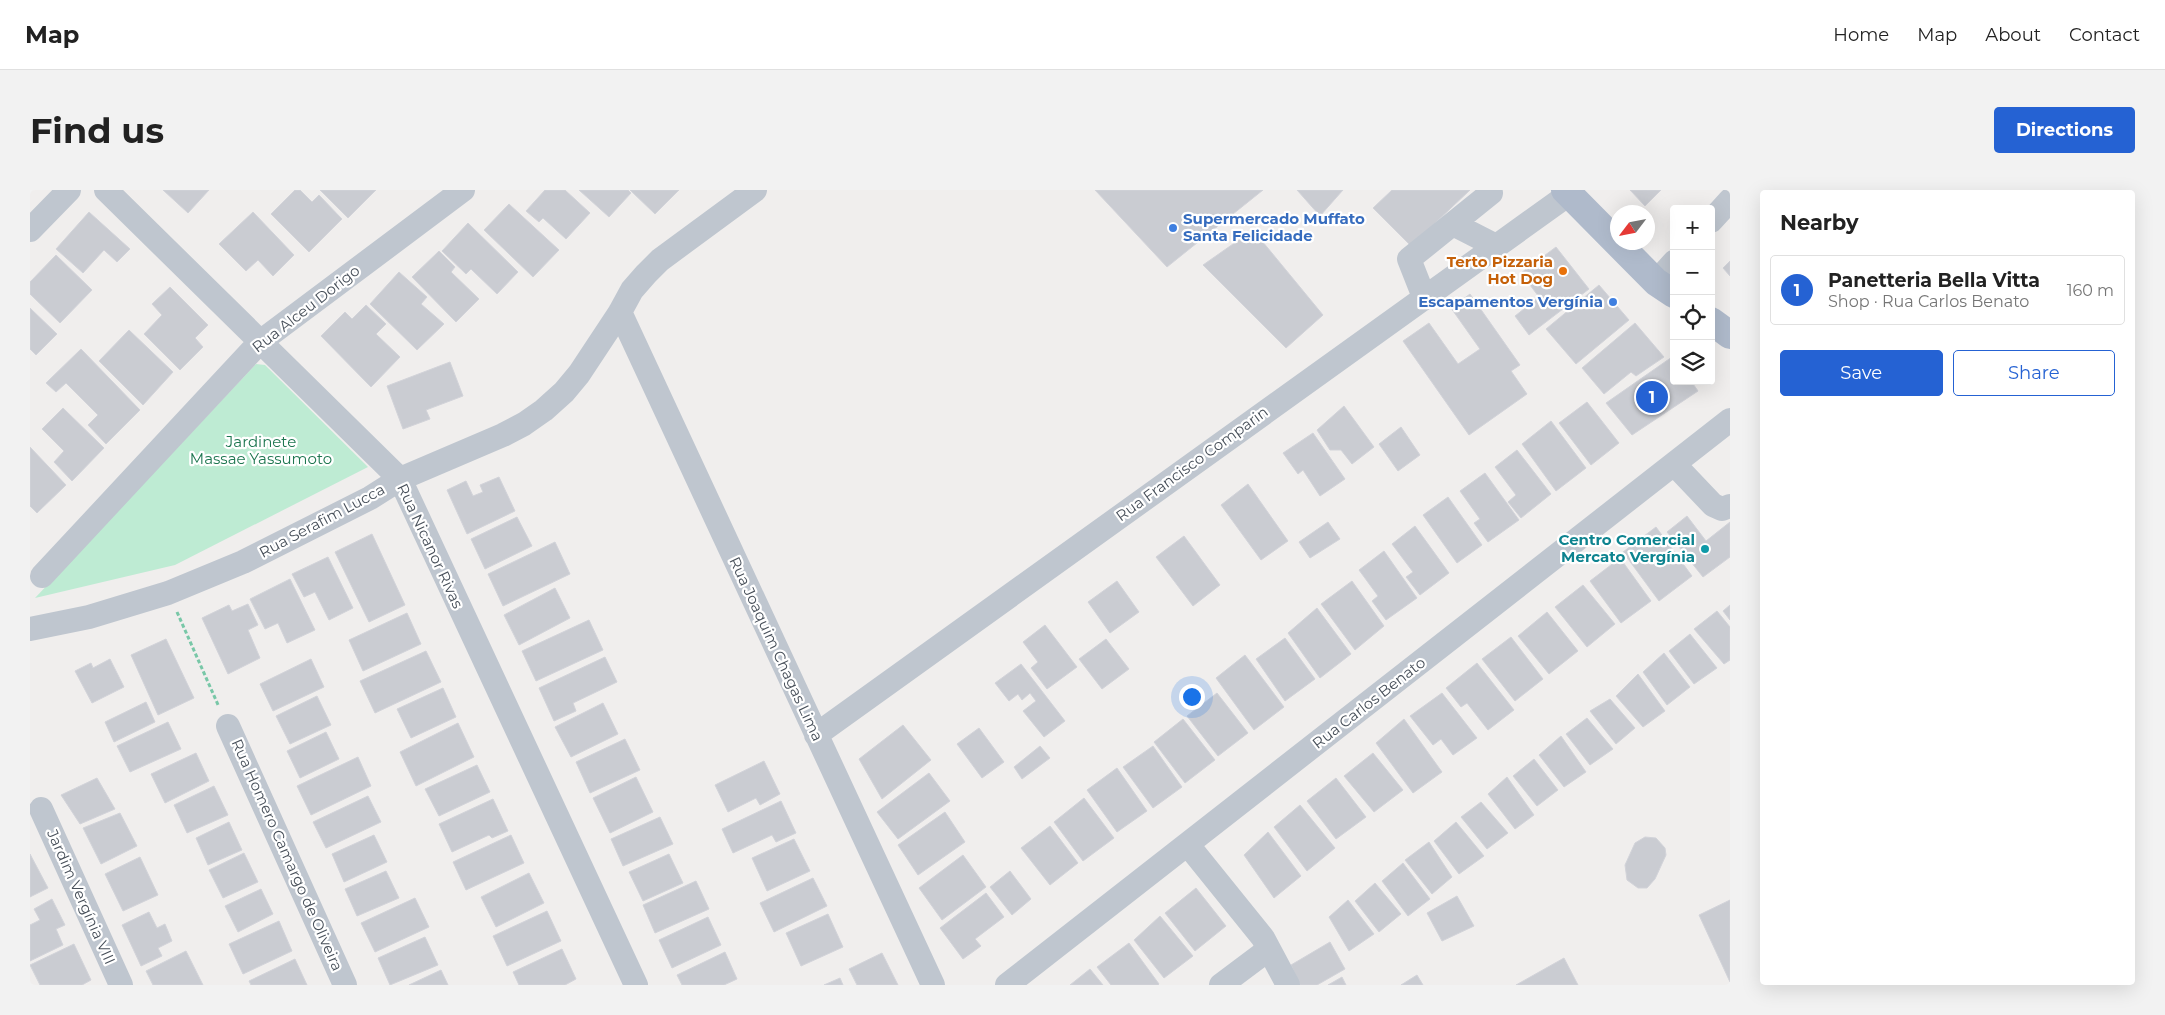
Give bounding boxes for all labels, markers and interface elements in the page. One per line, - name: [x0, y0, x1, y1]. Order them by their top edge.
- text: Map: [25, 20, 79, 49]
- text: Home: [1833, 24, 1889, 46]
- text: Map: [1917, 24, 1957, 46]
- text: About: [1985, 24, 2041, 46]
- text: Contact: [2069, 24, 2140, 46]
- button: Directions: [1994, 107, 2135, 153]
- text: Find us: [30, 109, 164, 152]
- north arrow: [1610, 205, 1655, 250]
- map controls: [1670, 205, 1715, 385]
- button: +: [1670, 205, 1715, 250]
- place label: Supermercado Muffato Santa Felicidade: [1183, 209, 1365, 245]
- text: Nearby: [1780, 210, 1859, 235]
- marker: Supermercado Muffato Santa Felicidade: [1167, 222, 1179, 234]
- button: −: [1670, 250, 1715, 295]
- place label: Terto Pizzaria Hot Dog: [1447, 252, 1553, 288]
- street label: Rua Alceu Dorigo: [248, 261, 363, 357]
- marker: Terto Pizzaria Hot Dog: [1557, 265, 1569, 277]
- text: Panetteria Bella Vitta: [1828, 269, 2040, 292]
- text: 1: [1794, 281, 1800, 300]
- text: 160 m: [2067, 281, 2114, 300]
- place label: Escapamentos Vergínia: [1418, 292, 1603, 311]
- text: Shop · Rua Carlos Benato: [1828, 292, 2029, 311]
- button: locate: [1670, 295, 1715, 340]
- marker: Escapamentos Vergínia: [1607, 296, 1619, 308]
- button: layers: [1670, 340, 1715, 385]
- button: Save: [1780, 350, 1943, 396]
- button: Share: [1953, 350, 2115, 396]
- pin: 1: [1636, 378, 1668, 416]
- street label: Rua Francisco Comparin: [1112, 402, 1271, 525]
- park label: Jardinete Massae Yassumoto: [190, 432, 332, 468]
- street label: Rua Serafim Lucca: [256, 479, 388, 562]
- street label: Rua Nicanor Rivas: [393, 480, 468, 611]
- place label: Centro Comercial Mercato Vergínia: [1559, 530, 1695, 566]
- marker: Centro Comercial Mercato Vergínia: [1699, 543, 1711, 555]
- street label: Rua Joaquim Chagas Lima: [725, 554, 828, 744]
- street label: Rua Carlos Benato: [1308, 653, 1429, 753]
- your location: [1179, 684, 1205, 710]
- street label: Rua Homero Camargo de Oliveira: [228, 736, 347, 974]
- street label: Jardim Vergínia VIII: [43, 825, 120, 967]

